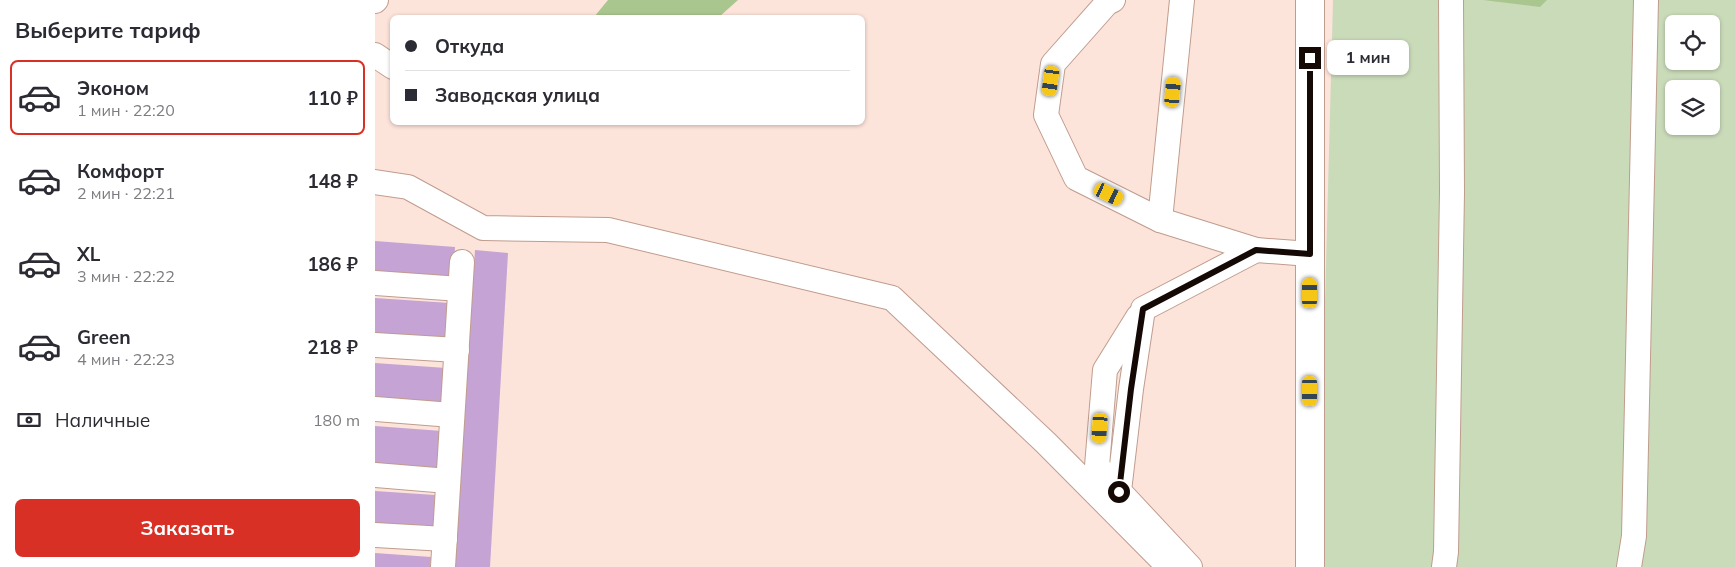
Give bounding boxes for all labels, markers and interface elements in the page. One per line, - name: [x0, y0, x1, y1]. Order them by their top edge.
- map controls: [1665, 15, 1720, 135]
- button: locate: [1665, 15, 1720, 70]
- text: Выберите тариф: [15, 16, 201, 44]
- text: Откуда: [435, 34, 504, 58]
- callout: 1 мин: [1327, 40, 1410, 76]
- route end: [1299, 47, 1321, 69]
- text: 1 мин: [1346, 47, 1390, 67]
- car: [1041, 65, 1060, 97]
- icon: car: [17, 75, 62, 120]
- text: Эконом: [77, 76, 149, 100]
- car: [1164, 76, 1181, 108]
- button: layers: [1665, 80, 1720, 135]
- text: Заводская улица: [435, 83, 600, 107]
- text: 110 ₽: [307, 86, 358, 110]
- text: 1 мин · 22:20: [77, 100, 175, 120]
- icon: car: [17, 158, 62, 203]
- text: Комфорт: [77, 159, 164, 183]
- text: 148 ₽: [307, 169, 358, 193]
- car: [1092, 181, 1125, 207]
- text: 2 мин · 22:21: [77, 183, 175, 203]
- icon: car: [17, 241, 62, 286]
- text: XL: [77, 242, 100, 266]
- text: 186 ₽: [307, 252, 358, 276]
- text: 3 мин · 22:22: [77, 266, 175, 286]
- car: [1302, 278, 1317, 308]
- icon: car: [17, 324, 62, 369]
- text: Green: [77, 325, 131, 349]
- text: 218 ₽: [307, 335, 358, 359]
- text: 4 мин · 22:23: [77, 349, 175, 369]
- car: [1302, 376, 1317, 406]
- icon: cash: [15, 406, 43, 434]
- text: Наличные: [55, 408, 150, 432]
- text: 180 m: [313, 410, 360, 430]
- car: [1091, 413, 1108, 443]
- route start: [1108, 481, 1130, 503]
- button: Заказать: [15, 499, 360, 557]

